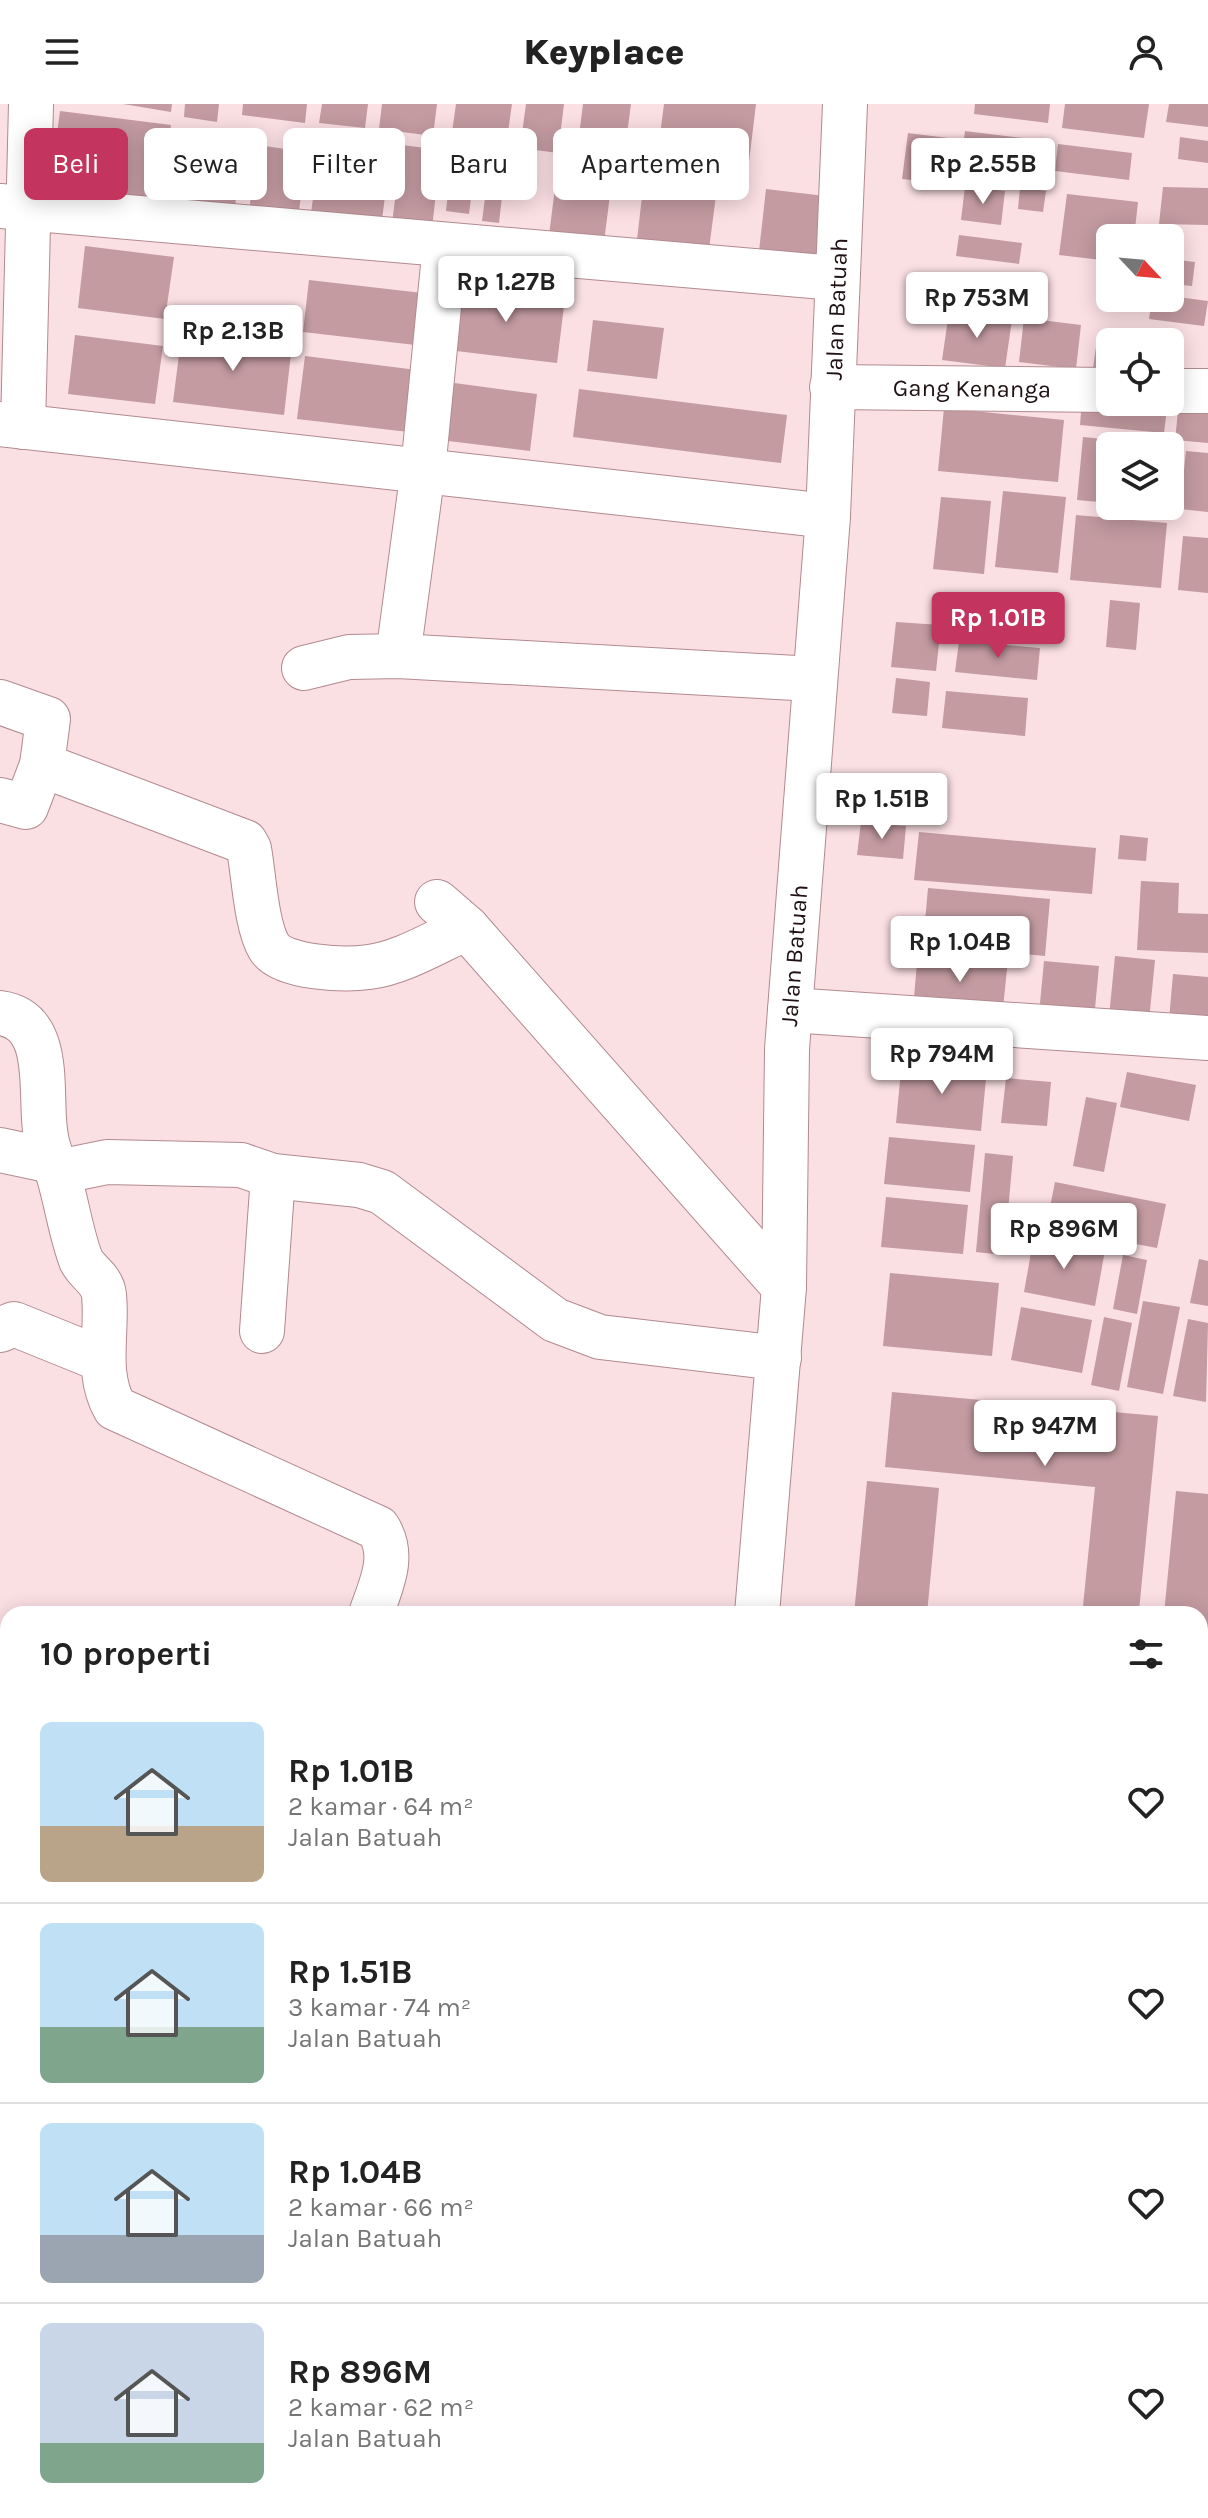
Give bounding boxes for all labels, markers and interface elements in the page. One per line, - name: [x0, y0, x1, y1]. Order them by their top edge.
- icon: menu: [40, 30, 84, 74]
- icon: person: [1124, 30, 1168, 74]
- text: Keyplace: [523, 31, 685, 73]
- chip: Beli: [24, 128, 128, 200]
- chip: Sewa: [144, 128, 267, 200]
- chip: Filter: [283, 128, 405, 200]
- chip: Baru: [421, 128, 537, 200]
- chip: Apartemen: [553, 128, 749, 200]
- pin: Rp 2.55B: [900, 138, 1066, 206]
- text: Rp 2.55B: [929, 148, 1037, 179]
- north arrow: [1096, 224, 1184, 312]
- map controls: [1096, 224, 1184, 520]
- street label: Jalan Batuah: [820, 237, 853, 381]
- pin: Rp 1.27B: [423, 256, 589, 324]
- text: Rp 1.27B: [456, 266, 556, 297]
- pin: Rp 753M: [903, 272, 1051, 340]
- text: Rp 753M: [924, 282, 1030, 313]
- pin: Rp 2.13B: [150, 305, 316, 373]
- text: Rp 2.13B: [182, 315, 284, 346]
- button: locate: [1096, 328, 1184, 416]
- street label: Gang Kenanga: [893, 374, 1051, 403]
- button: layers: [1096, 432, 1184, 520]
- pin: Rp 1.01B: [915, 592, 1081, 660]
- text: Rp 1.01B: [950, 602, 1046, 633]
- pin: Rp 1.51B: [799, 773, 965, 841]
- text: Rp 1.51B: [834, 783, 930, 814]
- street label: Jalan Batuah: [775, 883, 814, 1028]
- pin: Rp 1.04B: [877, 916, 1043, 984]
- text: Rp 1.04B: [909, 926, 1011, 957]
- pin: Rp 794M: [868, 1028, 1016, 1096]
- text: Rp 794M: [889, 1038, 995, 1069]
- pin: Rp 896M: [990, 1203, 1138, 1271]
- text: Rp 896M: [1009, 1213, 1119, 1244]
- pin: Rp 947M: [971, 1400, 1119, 1468]
- text: Rp 947M: [992, 1410, 1098, 1441]
- icon: filters: [1124, 1632, 1168, 1676]
- text: 10 properti: [40, 1634, 212, 1674]
- text: Rp 1.01B: [288, 1751, 414, 1791]
- icon: home: [104, 1754, 200, 1850]
- icon: heart: [1124, 1780, 1168, 1824]
- text: 2 kamar · 64 m²: [288, 1791, 474, 1822]
- text: Jalan Batuah: [288, 1822, 442, 1853]
- text: Rp 1.51B: [288, 1952, 413, 1992]
- icon: home: [104, 1955, 200, 2051]
- icon: heart: [1124, 1981, 1168, 2025]
- text: 3 kamar · 74 m²: [288, 1992, 471, 2023]
- text: Jalan Batuah: [288, 2023, 442, 2054]
- text: Rp 1.04B: [288, 2152, 422, 2192]
- icon: home: [104, 2155, 200, 2251]
- icon: heart: [1124, 2181, 1168, 2225]
- text: 2 kamar · 66 m²: [288, 2192, 474, 2223]
- text: Jalan Batuah: [288, 2223, 442, 2254]
- text: Rp 896M: [288, 2352, 432, 2392]
- icon: home: [104, 2355, 200, 2451]
- icon: heart: [1124, 2381, 1168, 2425]
- text: 2 kamar · 62 m²: [288, 2392, 474, 2423]
- text: Jalan Batuah: [288, 2423, 442, 2454]

